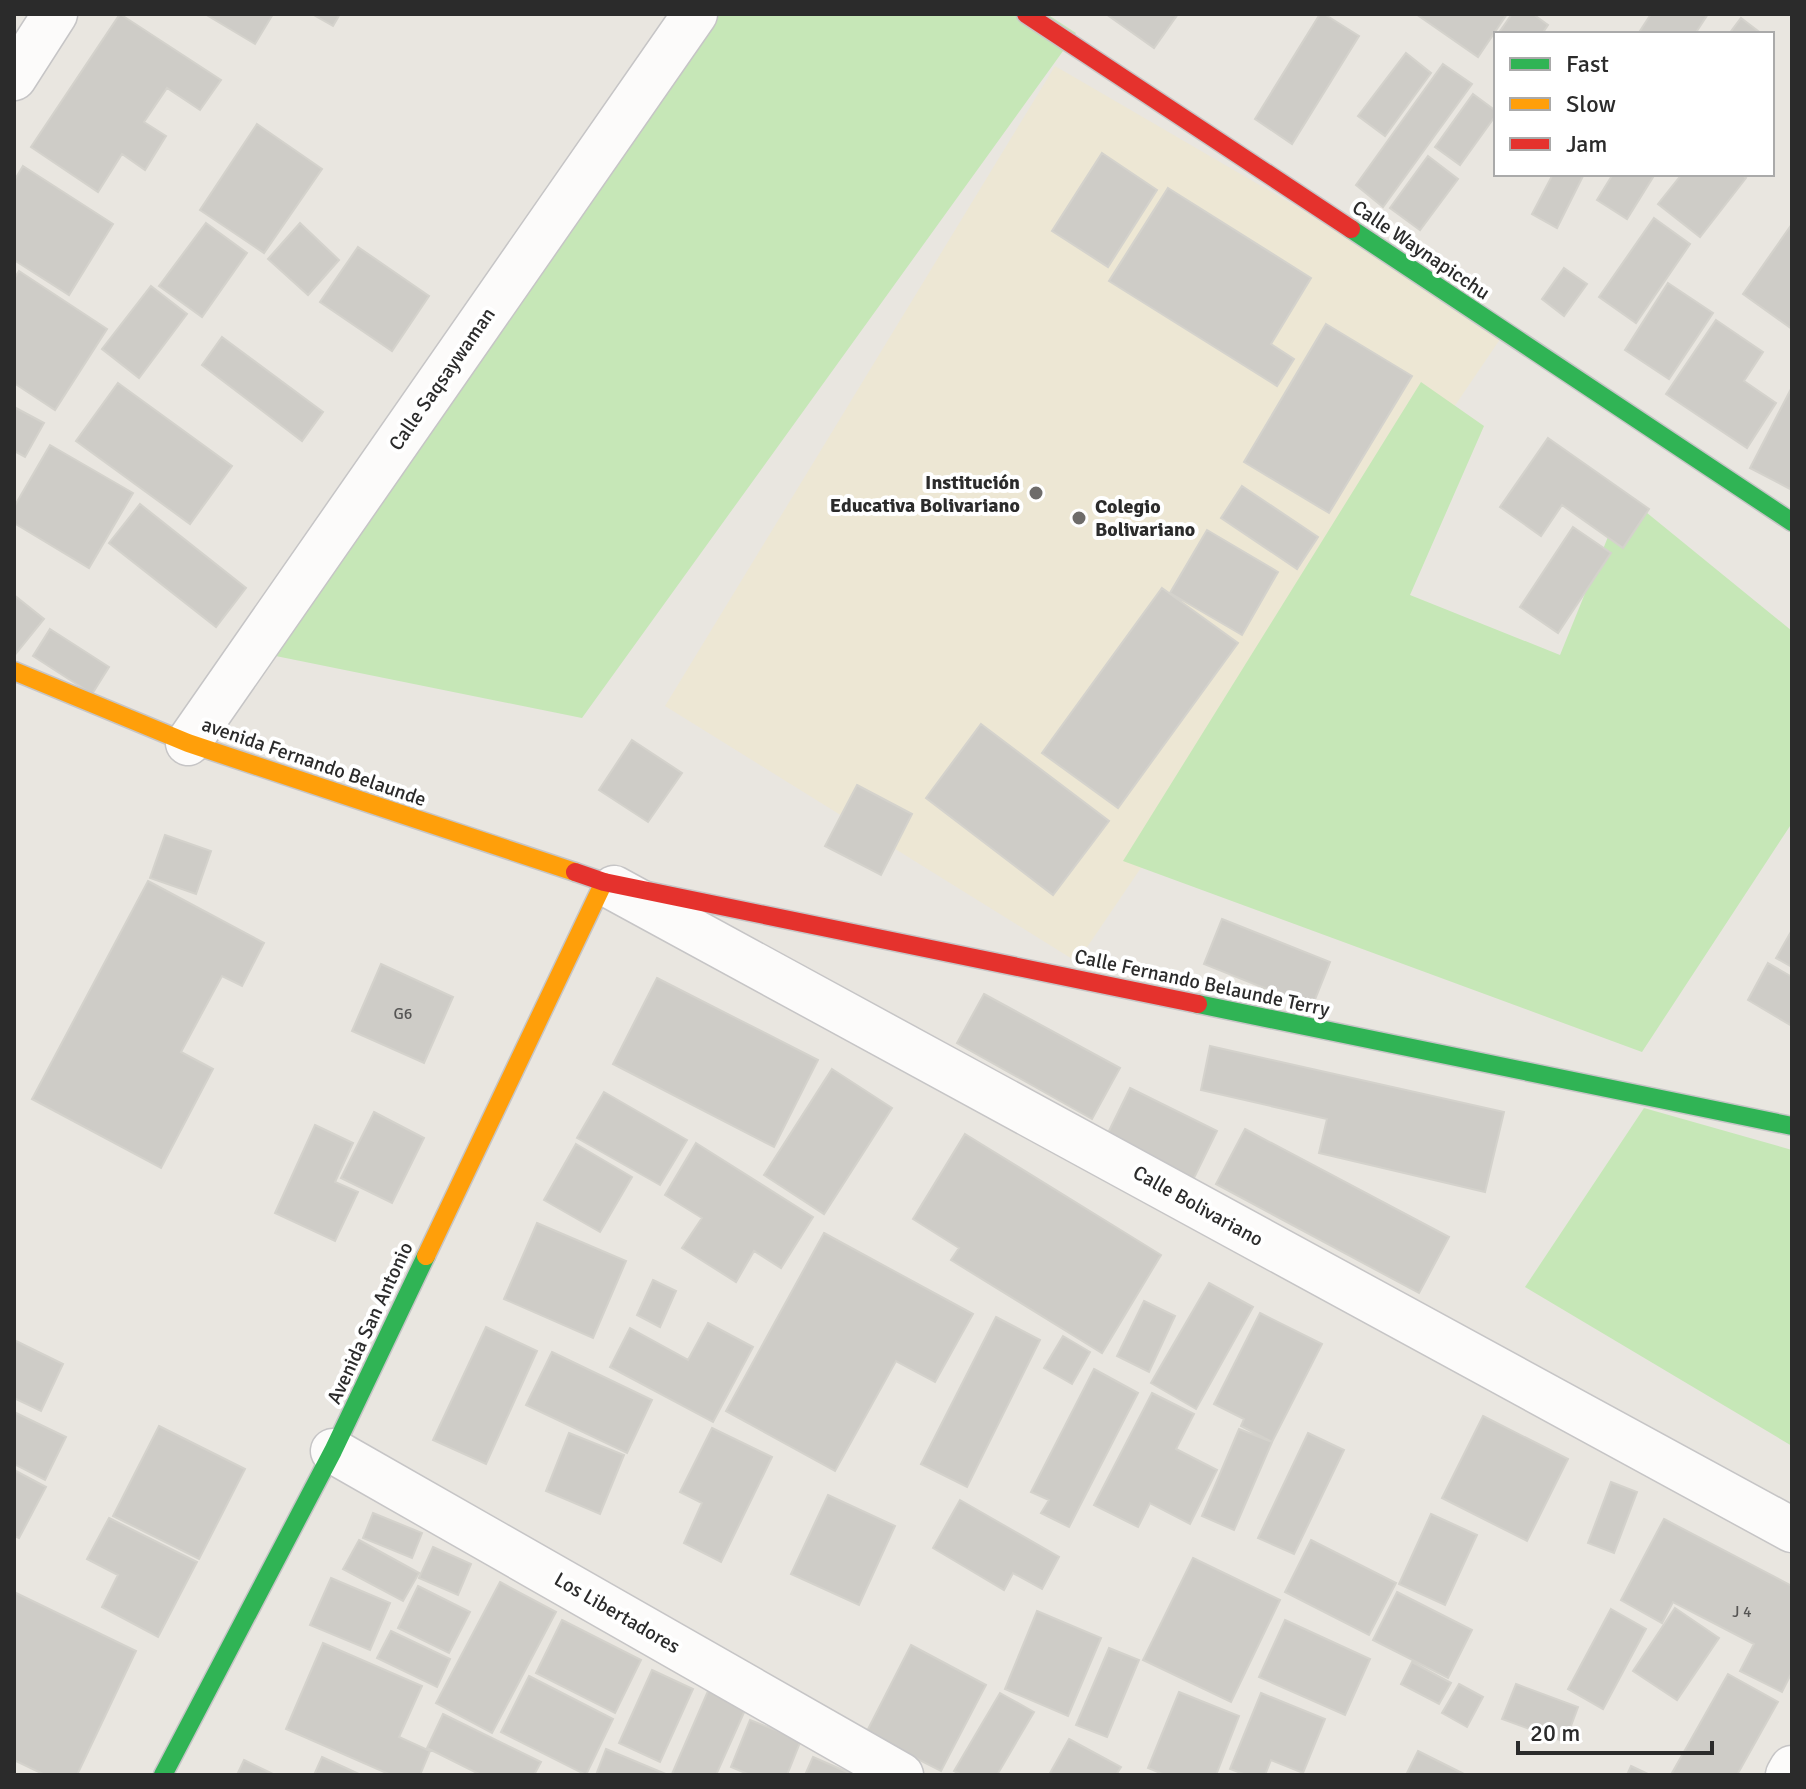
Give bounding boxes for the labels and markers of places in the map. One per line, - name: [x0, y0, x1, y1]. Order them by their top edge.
- place label: Institución Educativa Bolivariano: [830, 470, 1020, 518]
- marker: Institución Educativa Bolivariano: [1027, 484, 1045, 502]
- place label: Colegio Bolivariano: [1095, 494, 1195, 542]
- marker: Colegio Bolivariano: [1070, 509, 1088, 527]

